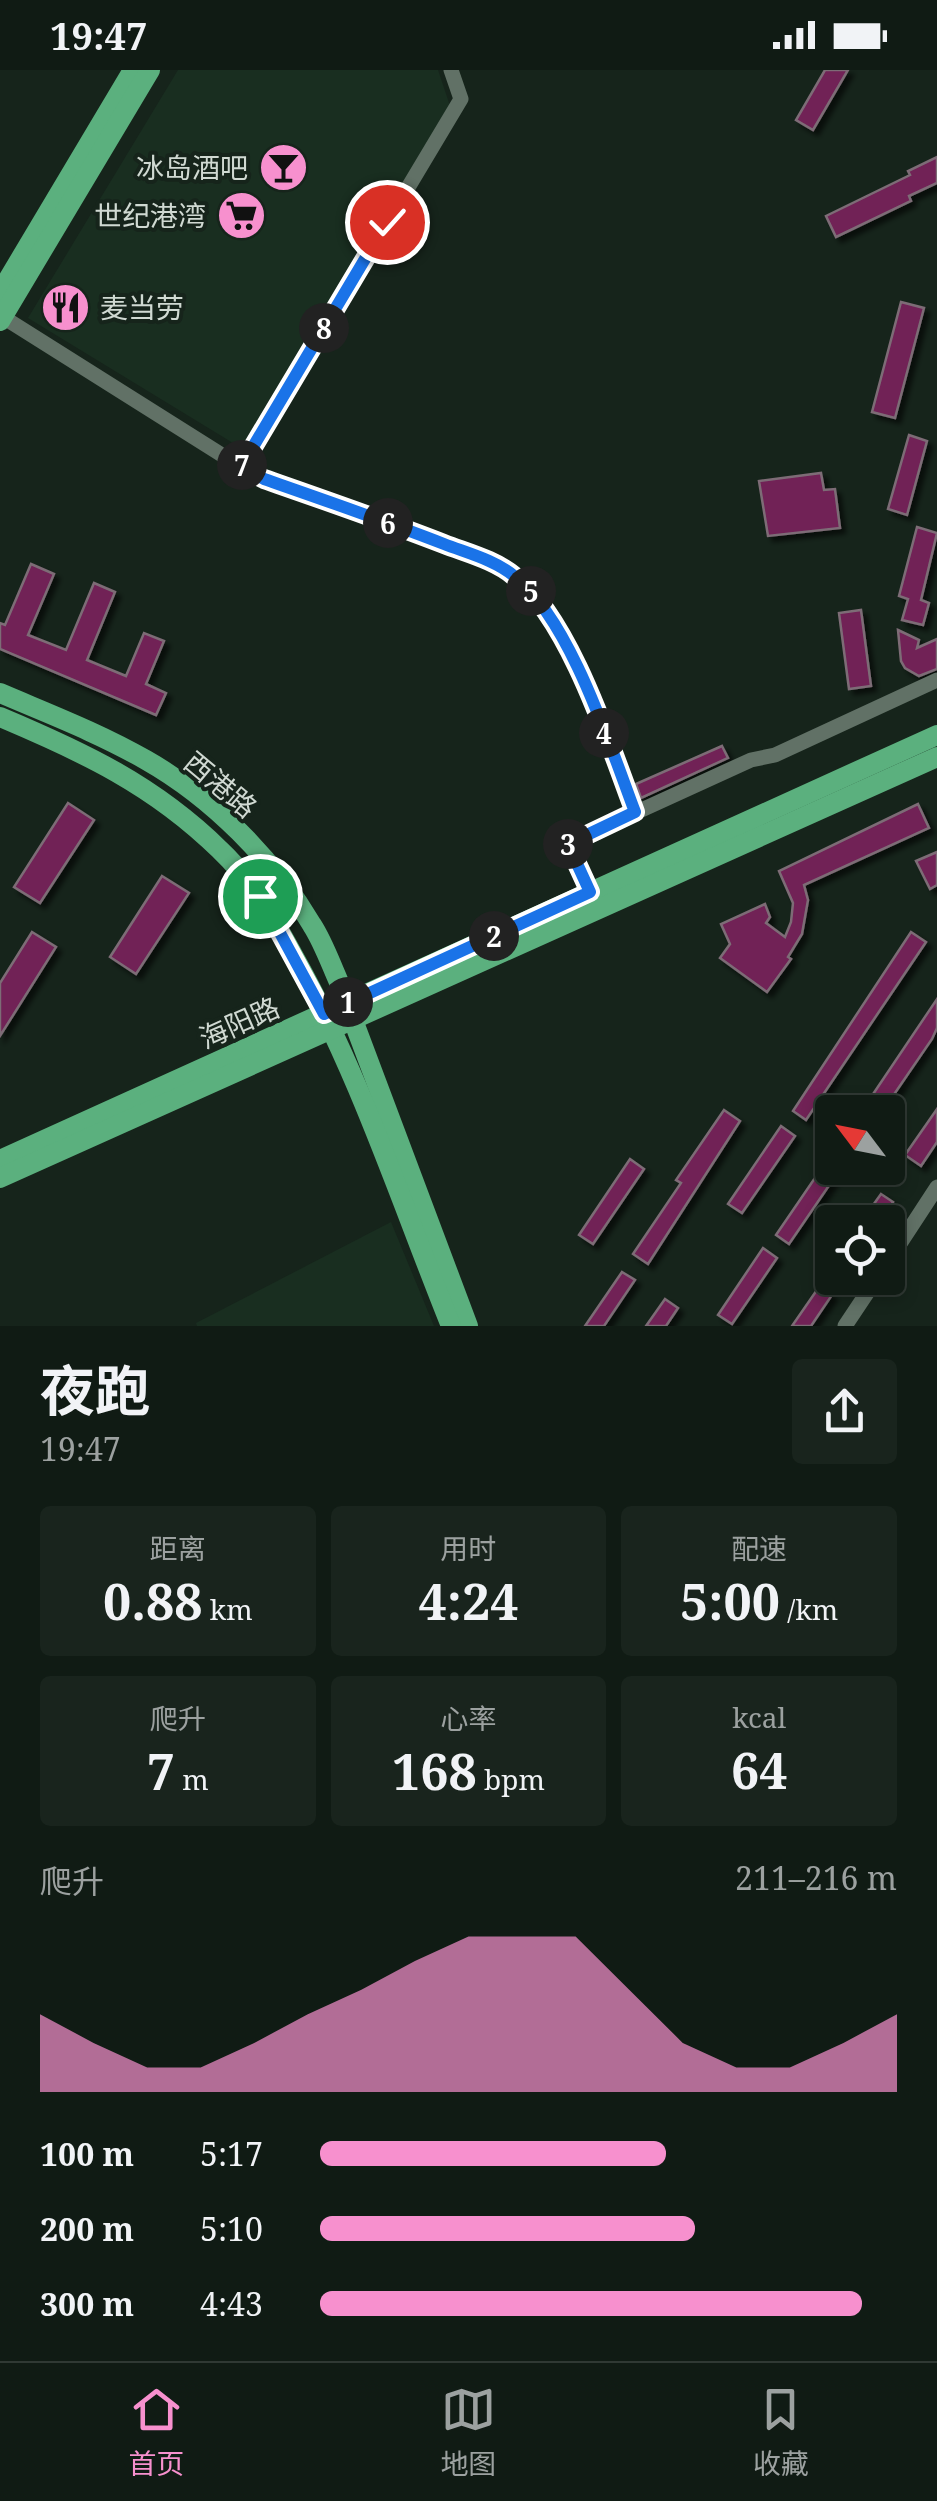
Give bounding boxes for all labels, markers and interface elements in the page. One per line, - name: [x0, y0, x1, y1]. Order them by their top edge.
- text: 19:47: [50, 9, 147, 61]
- bar icon: 冰岛酒吧: [257, 141, 309, 193]
- place label: 冰岛酒吧: [136, 148, 248, 186]
- pin: [345, 180, 430, 265]
- supermarket icon: 世纪港湾: [215, 189, 267, 241]
- icon: check: [360, 195, 415, 250]
- place label: 世纪港湾: [94, 196, 206, 234]
- restaurant icon: 麦当劳: [39, 281, 91, 333]
- place label: 麦当劳: [100, 288, 184, 326]
- pin: 8: [299, 303, 349, 353]
- text: 8: [316, 309, 332, 347]
- pin: 7: [217, 440, 267, 490]
- text: 7: [234, 446, 250, 484]
- pin: 6: [363, 498, 413, 548]
- text: 6: [380, 504, 396, 542]
- pin: 5: [506, 566, 556, 616]
- text: 5: [523, 572, 539, 610]
- pin: 4: [579, 708, 629, 758]
- text: 4: [596, 714, 612, 752]
- street label: 西港路: [177, 742, 265, 826]
- pin: 3: [543, 819, 593, 869]
- text: 3: [560, 825, 576, 863]
- pin: [218, 854, 303, 939]
- icon: arrive: [233, 869, 288, 924]
- pin: 2: [469, 911, 519, 961]
- text: 2: [486, 917, 502, 955]
- pin: 1: [323, 977, 373, 1027]
- text: 1: [340, 983, 356, 1021]
- street label: 海阳路: [193, 988, 285, 1056]
- north arrow: [815, 1095, 905, 1185]
- map controls: [815, 1095, 905, 1295]
- button: locate: [815, 1205, 905, 1295]
- text: 夜跑: [40, 1352, 150, 1427]
- button: share: [792, 1359, 897, 1464]
- text: 19:47: [40, 1427, 121, 1470]
- text: 距离: [150, 1529, 206, 1567]
- text: 用时: [440, 1529, 497, 1567]
- text: 配速: [731, 1529, 787, 1567]
- text: 0.88: [103, 1567, 202, 1635]
- text: 4:24: [419, 1567, 518, 1635]
- text: 5:00: [680, 1567, 780, 1635]
- text: km: [202, 1590, 253, 1628]
- text: /km: [780, 1590, 838, 1628]
- text: kcal: [732, 1698, 786, 1736]
- text: 爬升: [150, 1699, 206, 1737]
- text: 心率: [440, 1699, 497, 1737]
- text: 64: [731, 1736, 787, 1804]
- text: 7: [147, 1737, 175, 1805]
- text: 168: [392, 1737, 477, 1805]
- text: m: [175, 1760, 209, 1798]
- text: bpm: [477, 1760, 545, 1798]
- text: 211–216 m: [735, 1856, 897, 1899]
- text: 爬升: [40, 1859, 104, 1902]
- text: 100 m: [40, 2132, 134, 2175]
- text: 5:17: [200, 2132, 263, 2175]
- text: 200 m: [40, 2207, 134, 2250]
- text: 5:10: [200, 2207, 263, 2250]
- text: 300 m: [40, 2282, 134, 2325]
- text: 4:43: [200, 2282, 263, 2325]
- tab: 首页: [128, 2382, 184, 2482]
- tab: 地图: [440, 2382, 497, 2482]
- tab: 收藏: [753, 2382, 809, 2482]

